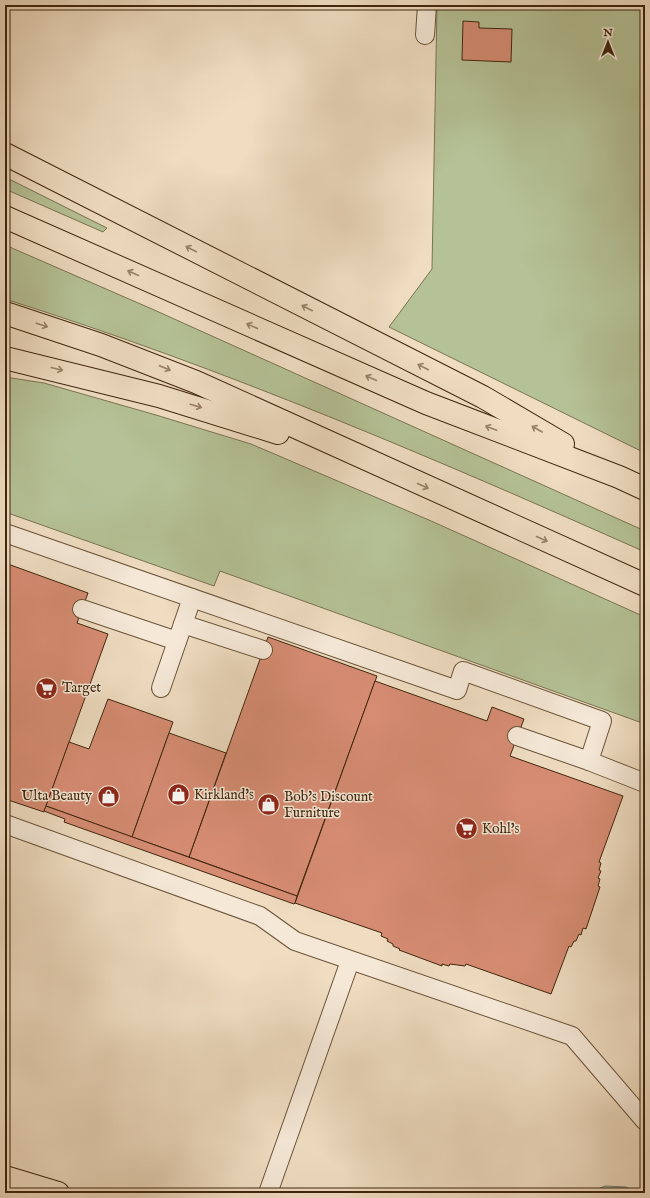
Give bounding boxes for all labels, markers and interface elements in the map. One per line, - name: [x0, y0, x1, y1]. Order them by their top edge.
- north arrow: [588, 22, 628, 62]
- text: N: [602, 26, 613, 40]
- one-way arrow: [186, 245, 198, 252]
- one-way arrow: [128, 269, 140, 276]
- one-way arrow: [302, 304, 314, 311]
- one-way arrow: [36, 322, 48, 330]
- one-way arrow: [247, 322, 259, 329]
- one-way arrow: [417, 363, 429, 370]
- one-way arrow: [158, 365, 170, 373]
- one-way arrow: [50, 366, 63, 374]
- one-way arrow: [366, 374, 378, 381]
- one-way arrow: [189, 403, 202, 411]
- one-way arrow: [486, 423, 498, 431]
- one-way arrow: [531, 425, 543, 433]
- one-way arrow: [417, 483, 429, 490]
- one-way arrow: [535, 536, 547, 543]
- supermarket icon: Target: [34, 675, 60, 701]
- place label: Target: [62, 679, 101, 697]
- shop icon: Kirkland's: [166, 782, 192, 808]
- shop icon: Ulta Beauty: [95, 783, 121, 809]
- place label: Kirkland's: [194, 786, 254, 804]
- place label: Ulta Beauty: [22, 787, 92, 805]
- place label: Bob's Discount Furniture: [284, 788, 373, 822]
- shop icon: Bob's Discount Furniture: [256, 792, 282, 818]
- supermarket icon: Kohl's: [453, 816, 479, 842]
- place label: Kohl's: [482, 820, 520, 838]

